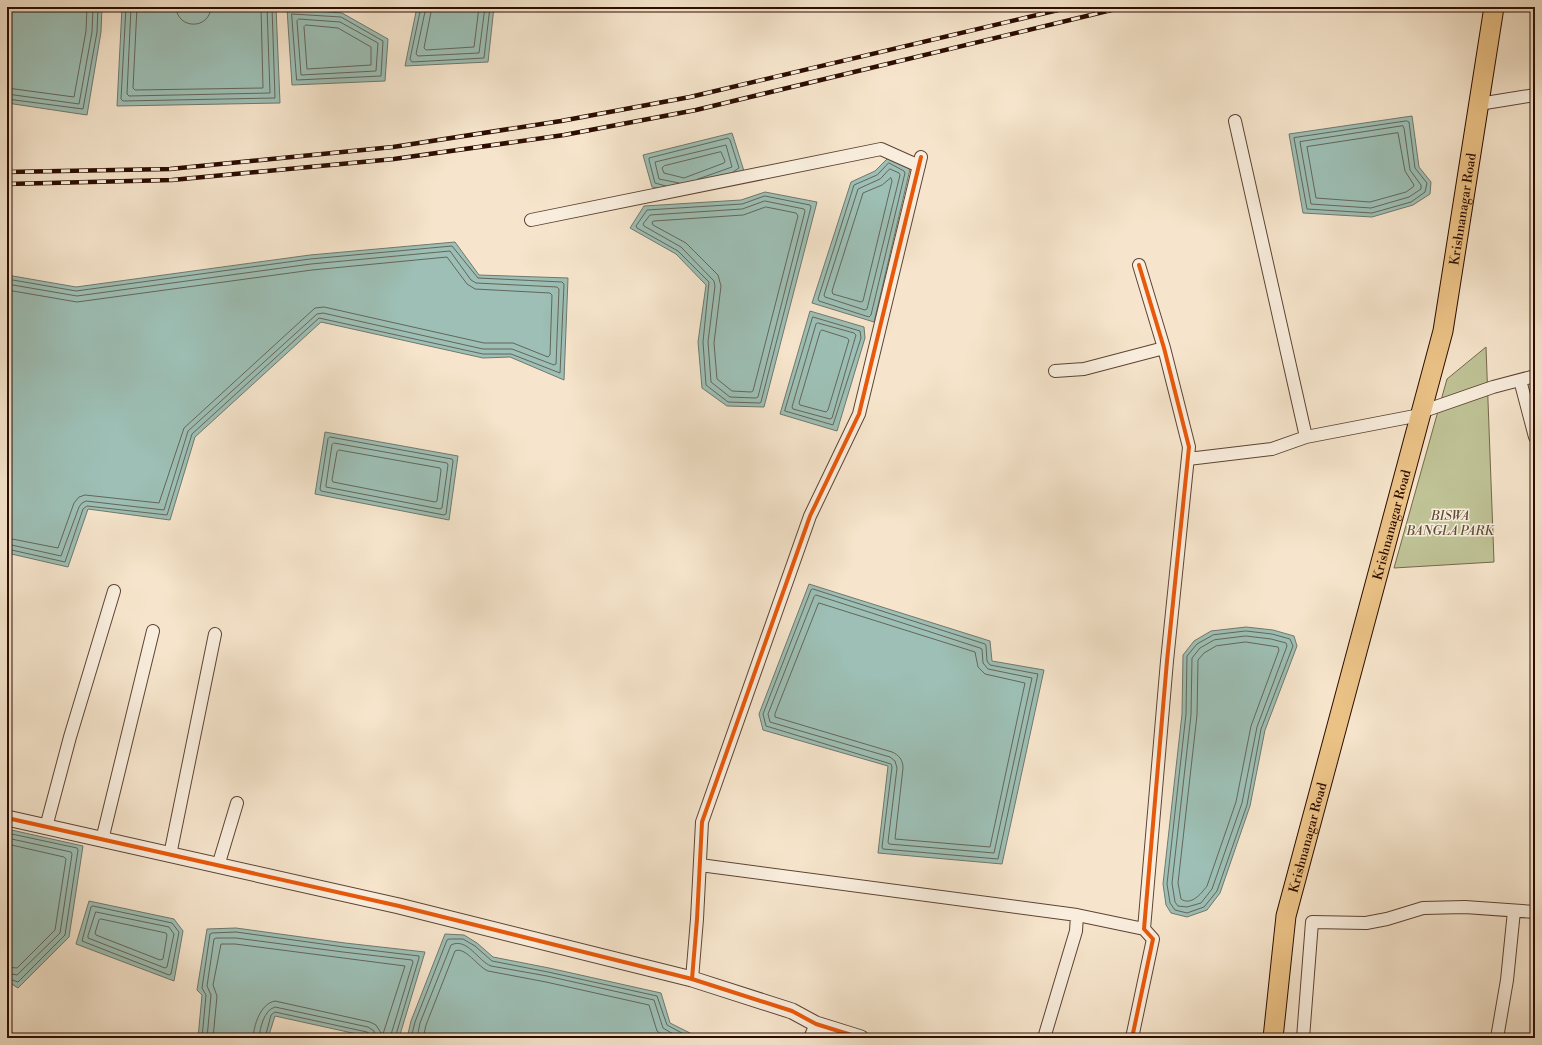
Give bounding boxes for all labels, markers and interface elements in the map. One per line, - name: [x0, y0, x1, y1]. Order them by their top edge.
- street label: Krishnanagar Road: [1446, 151, 1480, 266]
- street label: Krishnanagar Road: [1370, 467, 1415, 582]
- park label: BISWA BANGLA PARK: [1405, 508, 1495, 539]
- street label: Krishnanagar Road: [1286, 780, 1331, 895]

